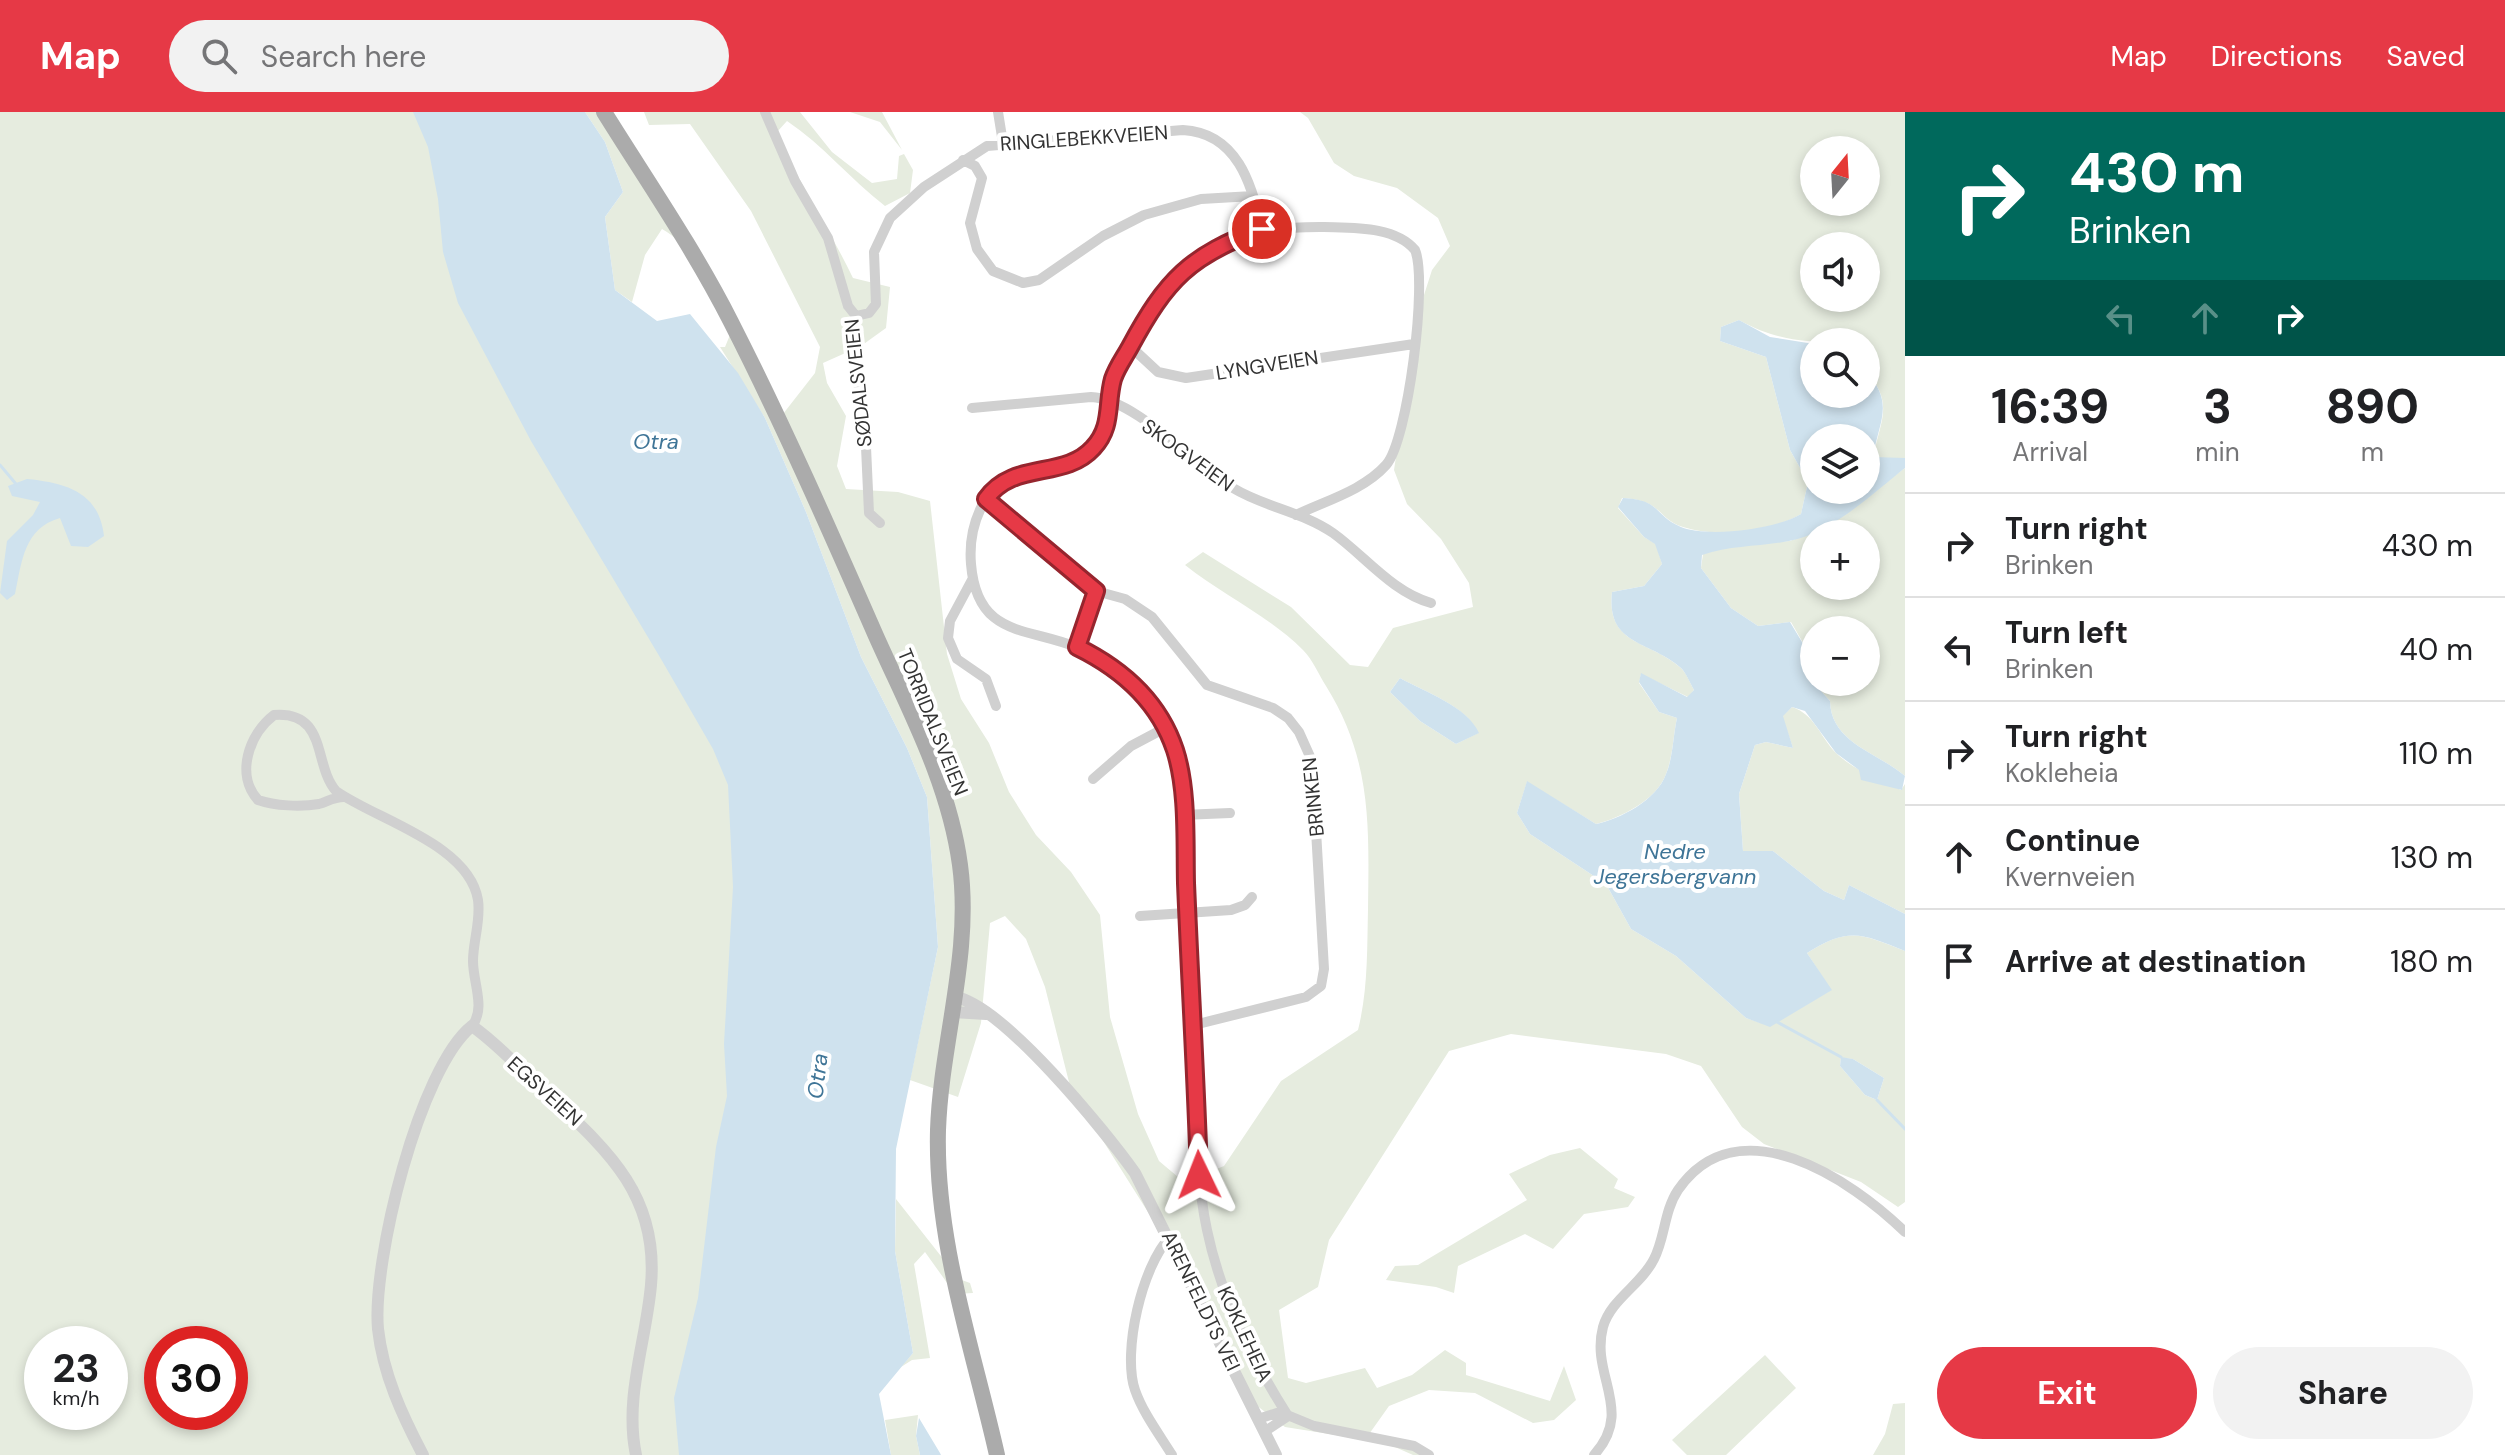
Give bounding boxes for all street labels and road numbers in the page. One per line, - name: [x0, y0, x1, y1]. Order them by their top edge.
- street label: RINGLEBEKKVEIEN: [999, 119, 1169, 157]
- street label: SØDALSVEIEN: [838, 318, 878, 448]
- street label: LYNGVEIEN: [1214, 344, 1320, 386]
- street label: SKOGVEIEN: [1137, 413, 1239, 497]
- street label: TORRIDALSVEIEN: [892, 645, 974, 799]
- street label: BRINKEN: [1296, 756, 1330, 838]
- street label: EGSVEIEN: [502, 1051, 588, 1131]
- street label: ARENFELDTS VEI: [1156, 1227, 1246, 1375]
- street label: KOKLEHEIA: [1212, 1282, 1278, 1386]

